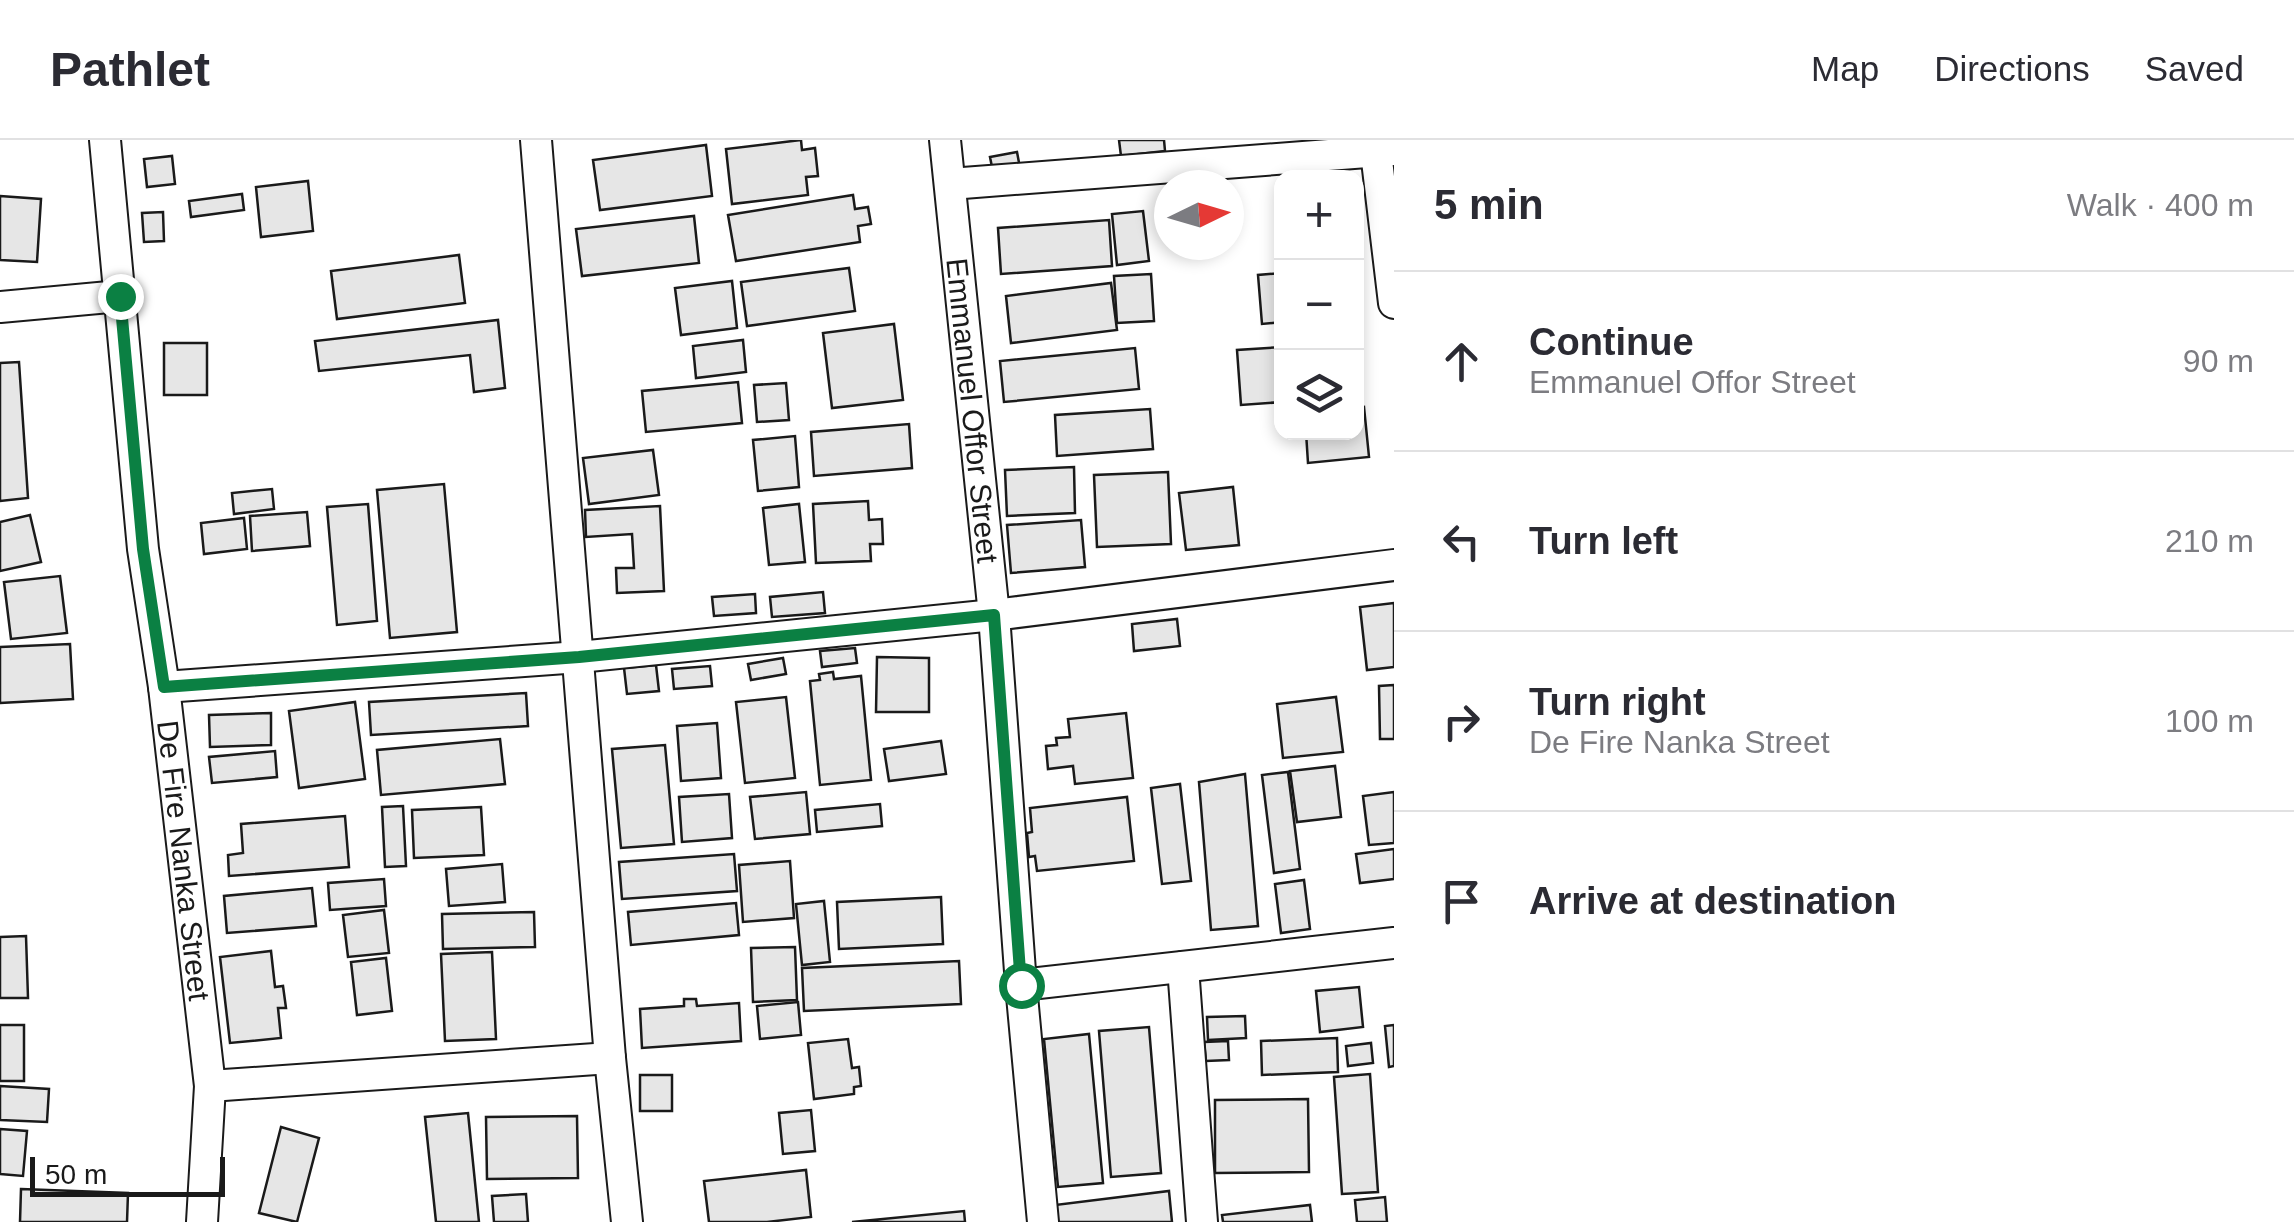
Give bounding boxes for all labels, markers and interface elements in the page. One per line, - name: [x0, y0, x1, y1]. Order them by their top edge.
- text: Pathlet: [50, 43, 210, 96]
- text: Map: [1811, 49, 1879, 88]
- text: Directions: [1934, 49, 2090, 88]
- text: Saved: [2145, 49, 2244, 88]
- north arrow: [1154, 170, 1244, 260]
- map controls: [1274, 170, 1364, 440]
- button: +: [1274, 170, 1364, 260]
- text: 5 min: [1434, 181, 1544, 228]
- text: Walk · 400 m: [2067, 187, 2254, 223]
- street label: Emmanuel Offor Street: [941, 256, 1005, 565]
- button: −: [1274, 260, 1364, 350]
- route end: [98, 274, 144, 320]
- text: Continue: [1529, 321, 1694, 363]
- icon: ahead: [1434, 334, 1489, 389]
- text: 90 m: [2183, 343, 2254, 379]
- button: layers: [1274, 350, 1364, 440]
- text: Emmanuel Offor Street: [1529, 364, 1856, 400]
- icon: left: [1434, 514, 1489, 569]
- text: Turn left: [1529, 520, 1678, 562]
- text: 210 m: [2165, 523, 2254, 559]
- text: Turn right: [1529, 681, 1706, 723]
- icon: right: [1434, 694, 1489, 749]
- text: 100 m: [2165, 703, 2254, 739]
- street label: De Fire Nanka Street: [151, 719, 217, 1003]
- text: De Fire Nanka Street: [1529, 724, 1830, 760]
- icon: arrive: [1434, 874, 1489, 929]
- text: Arrive at destination: [1529, 880, 1896, 922]
- route start: [999, 963, 1045, 1009]
- scale bar: [30, 1152, 225, 1196]
- text: 50 m: [45, 1159, 107, 1190]

